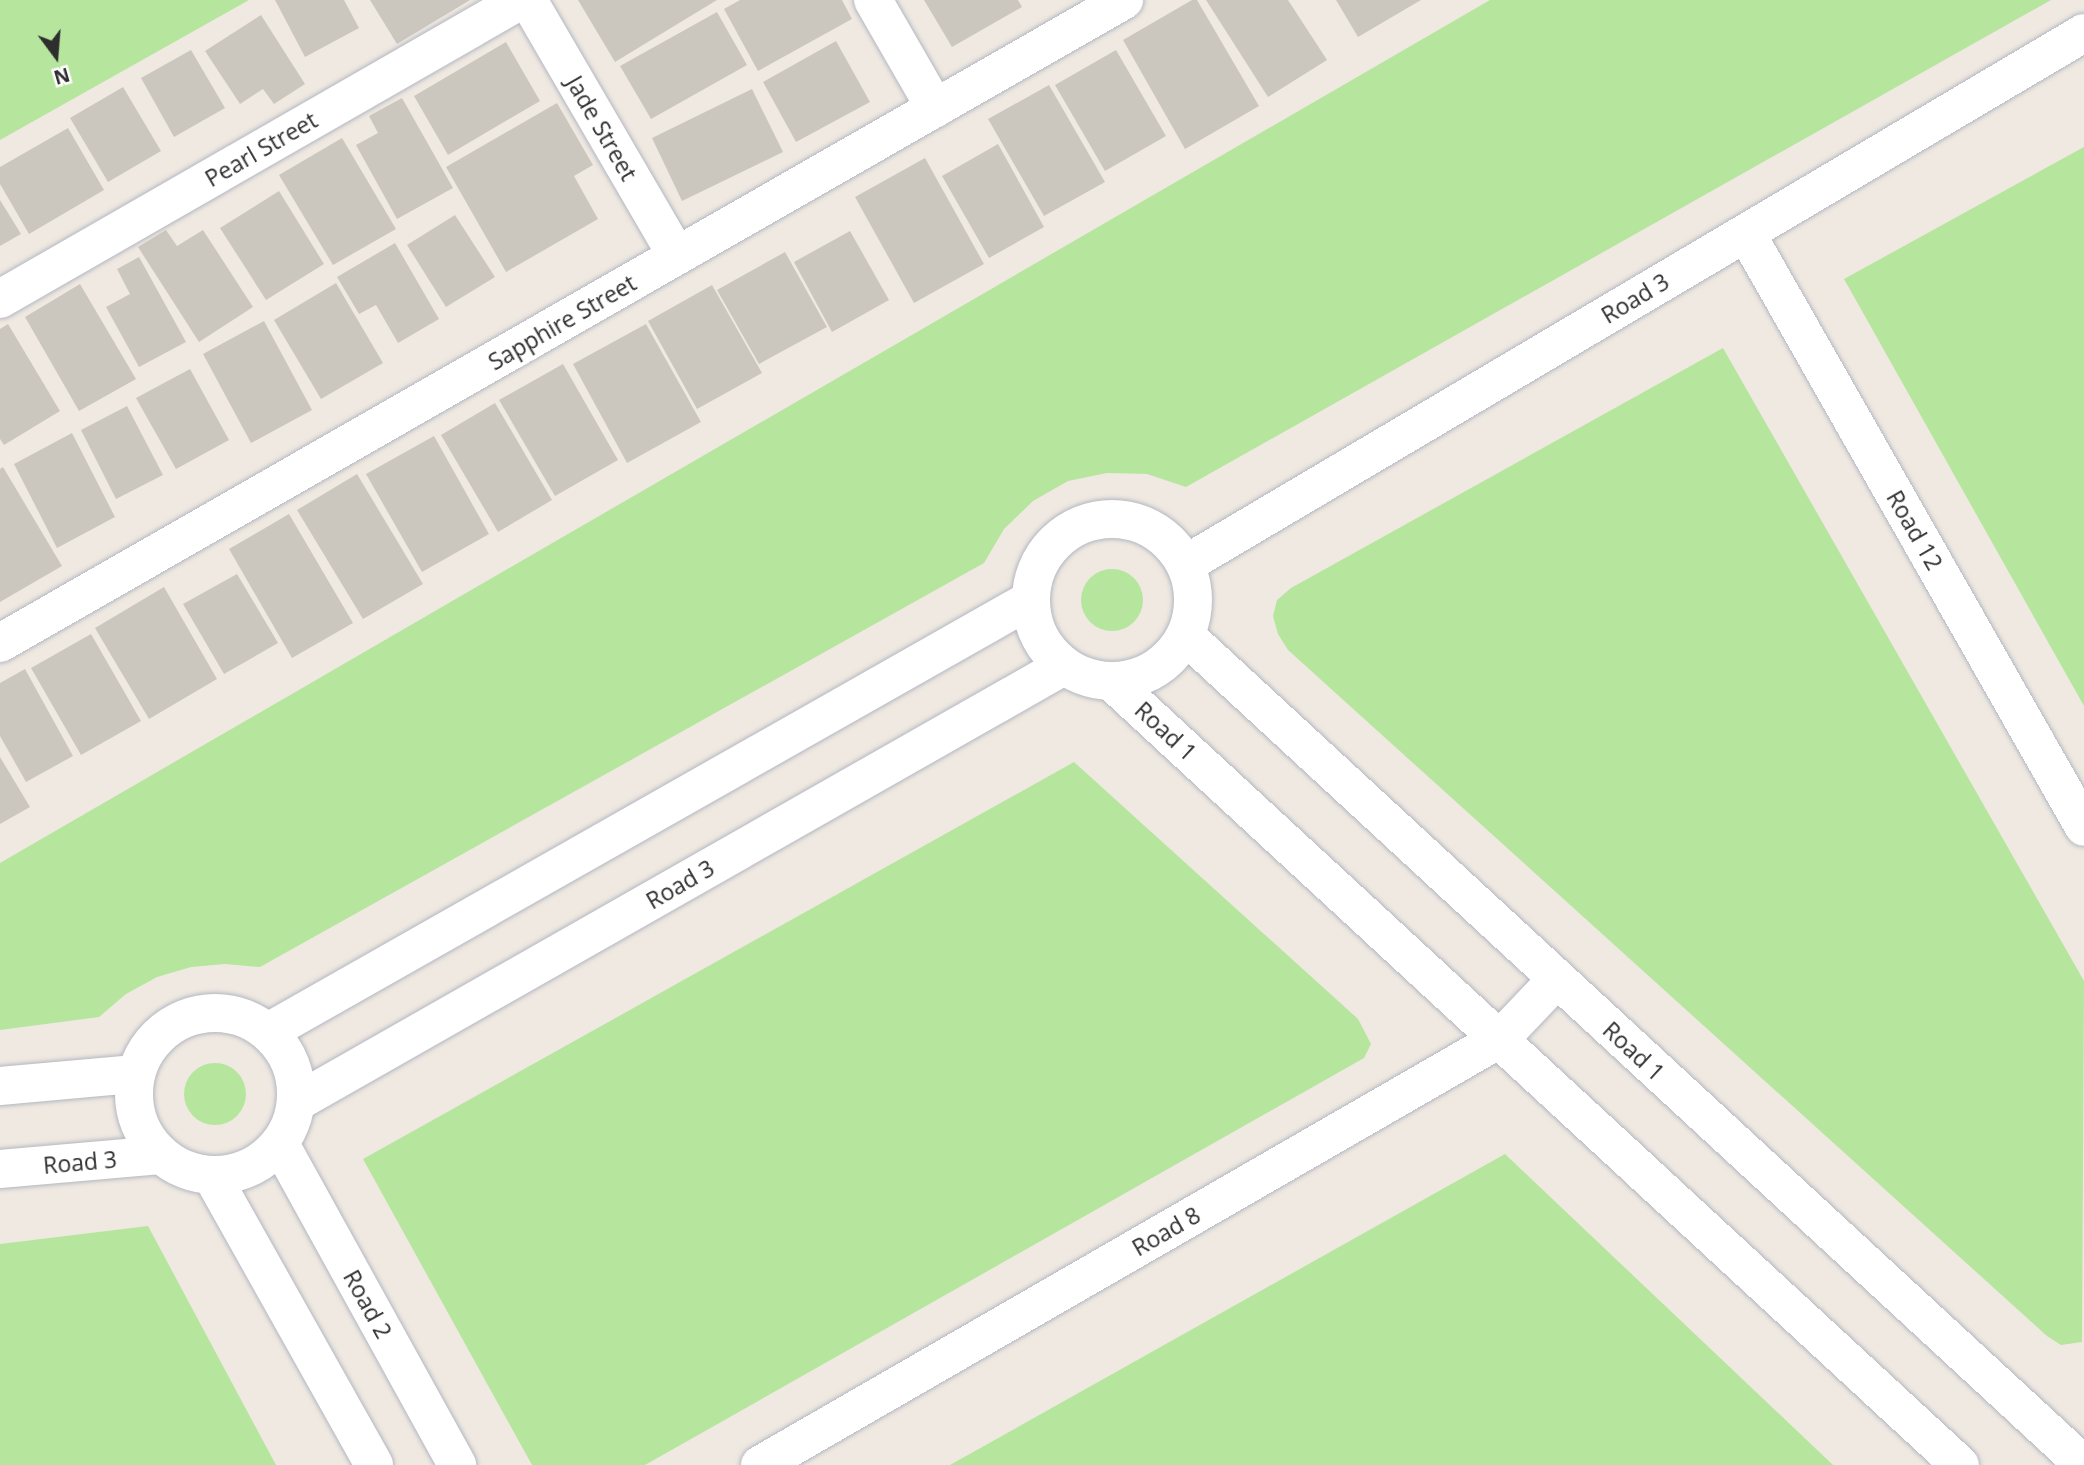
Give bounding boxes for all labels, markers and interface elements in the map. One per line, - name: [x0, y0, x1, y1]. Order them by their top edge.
- north arrow: [21, 21, 91, 91]
- text: N: [51, 62, 73, 91]
- street label: Jade Street: [561, 71, 643, 185]
- street label: Pearl Street: [200, 106, 322, 192]
- street label: Road 3: [1596, 267, 1674, 329]
- street label: Sapphire Street: [483, 269, 641, 375]
- street label: Road 12: [1881, 485, 1949, 575]
- street label: Road 1: [1130, 696, 1202, 766]
- street label: Road 3: [641, 854, 719, 914]
- street label: Road 1: [1598, 1016, 1670, 1086]
- street label: Road 3: [42, 1145, 118, 1179]
- street label: Road 8: [1127, 1201, 1205, 1261]
- street label: Road 2: [338, 1265, 398, 1343]

